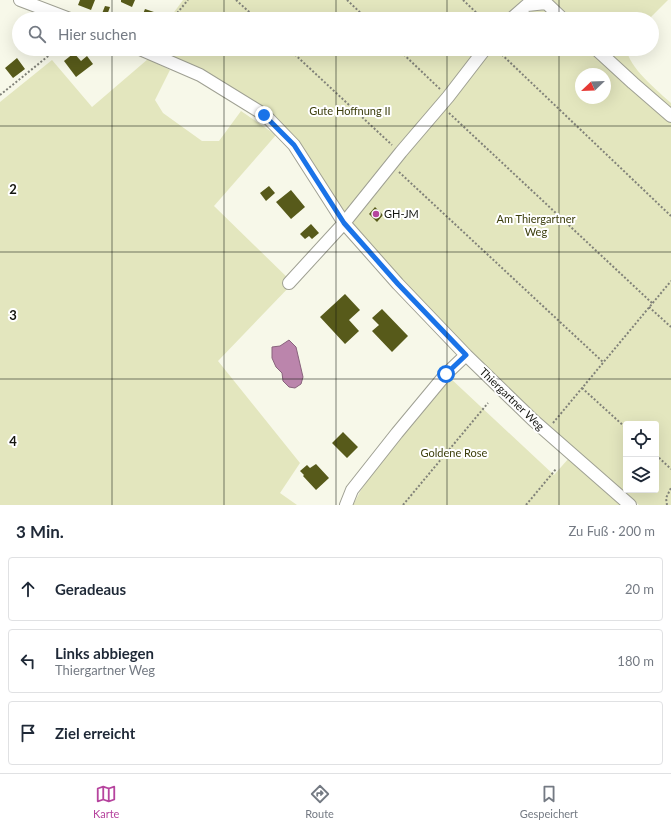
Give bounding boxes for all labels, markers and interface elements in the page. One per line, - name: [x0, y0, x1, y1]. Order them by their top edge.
- search box: [12, 12, 659, 56]
- icon: search: [26, 23, 48, 45]
- text: Hier suchen: [58, 25, 137, 43]
- north arrow: [575, 68, 611, 104]
- park label: Gute Hoffnung II: [309, 104, 391, 117]
- route end: [255, 106, 273, 124]
- text: 2: [9, 181, 17, 197]
- place label: GH-JM: [384, 207, 419, 220]
- marker: GH-JM: [371, 209, 381, 219]
- park label: Am Thiergartner Weg: [497, 212, 575, 238]
- text: 3: [9, 307, 17, 323]
- route start: [437, 365, 455, 383]
- street label: Thiergartner Weg: [477, 365, 548, 433]
- map controls: [623, 421, 659, 493]
- button: locate: [623, 421, 659, 457]
- text: 4: [9, 433, 17, 449]
- park label: Goldene Rose: [421, 446, 488, 459]
- button: layers: [623, 457, 659, 493]
- text: 3 Min.: [16, 521, 64, 542]
- text: Zu Fuß · 200 m: [569, 523, 655, 539]
- icon: ahead: [17, 578, 39, 600]
- text: Geradeaus: [55, 580, 126, 598]
- text: 20 m: [625, 581, 654, 597]
- text: Links abbiegen: [55, 644, 154, 662]
- icon: left: [17, 650, 39, 672]
- text: 180 m: [617, 653, 654, 669]
- text: Thiergartner Weg: [55, 662, 155, 678]
- icon: arrive: [17, 722, 39, 744]
- text: Ziel erreicht: [55, 724, 135, 742]
- tab: Karte: [93, 783, 119, 820]
- tab: Route: [305, 783, 334, 820]
- tab: Gespeichert: [520, 783, 578, 820]

